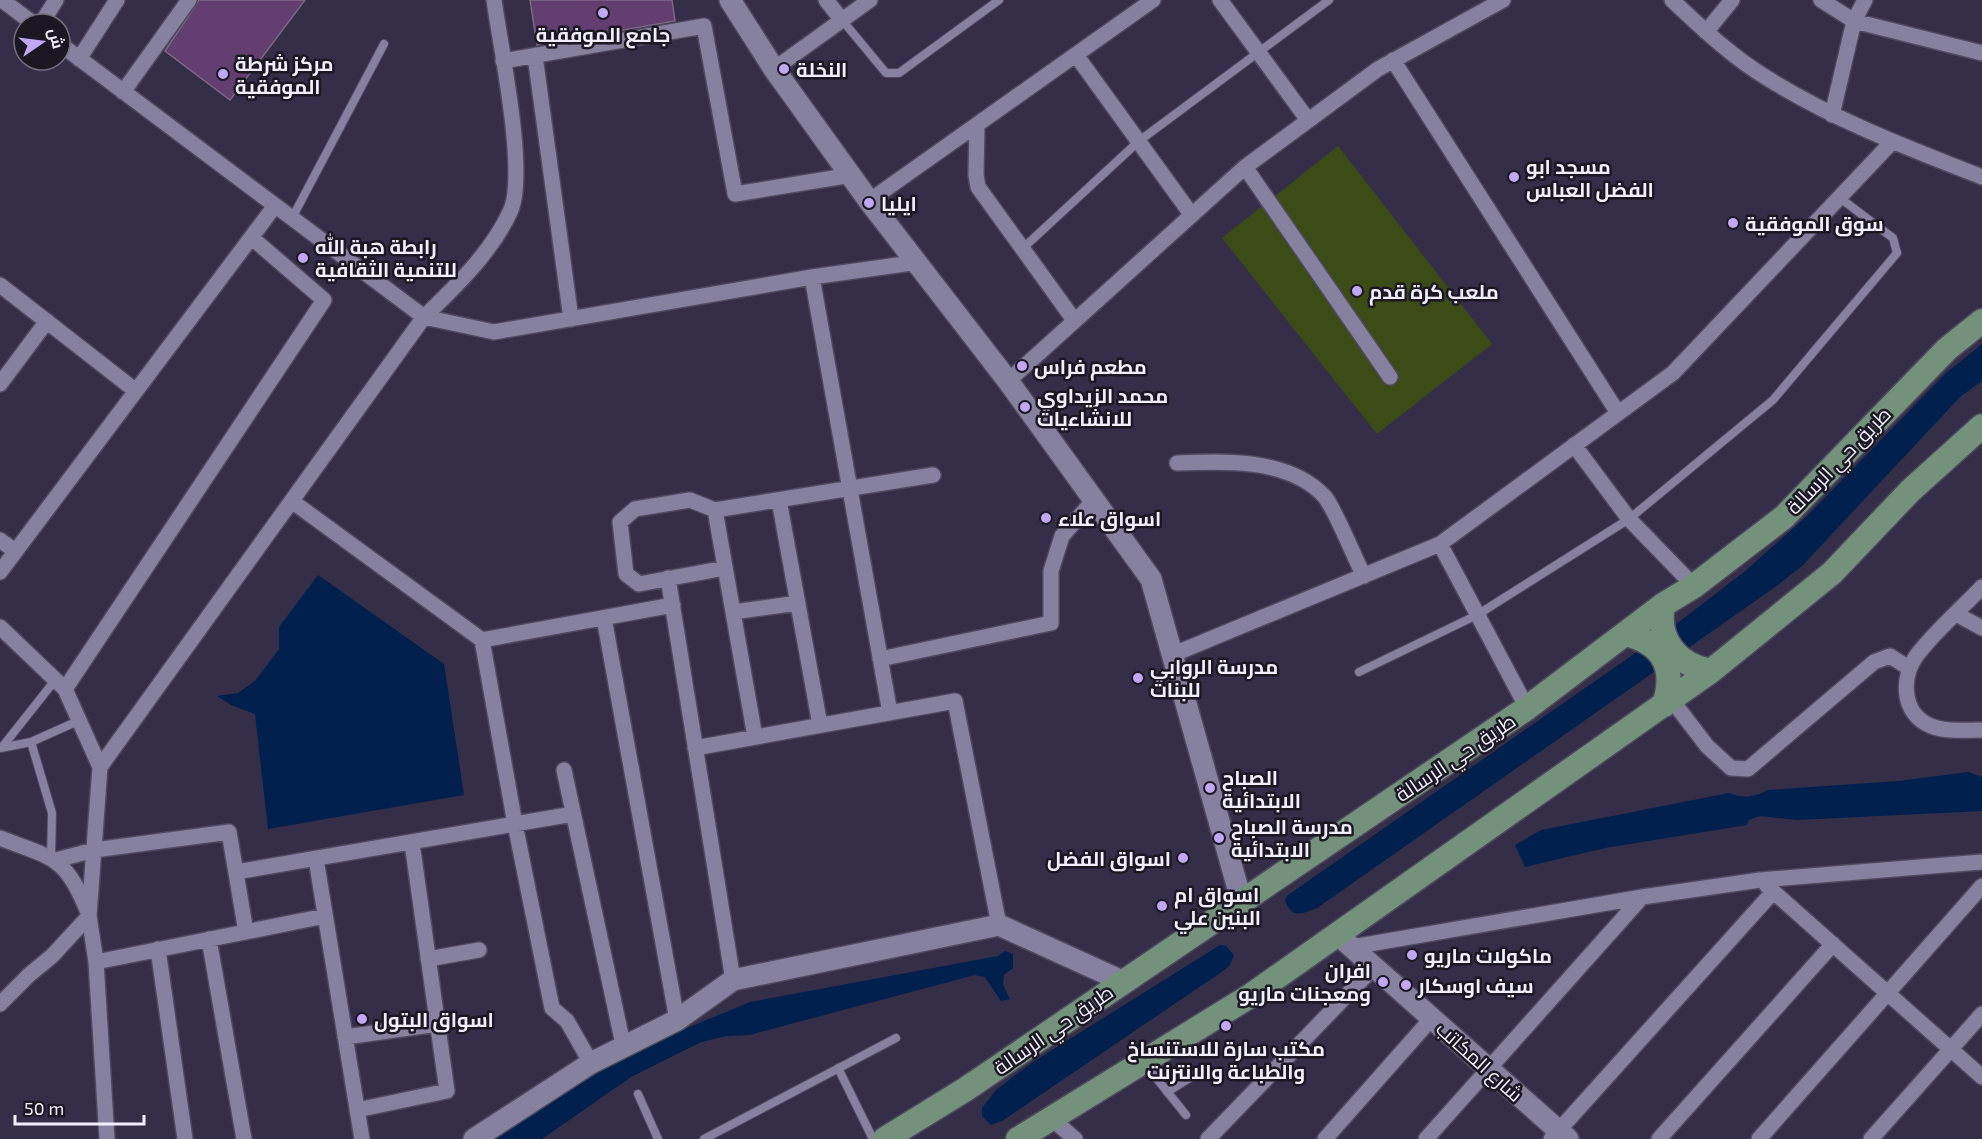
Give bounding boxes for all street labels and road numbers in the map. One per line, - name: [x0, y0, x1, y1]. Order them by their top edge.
- street label: طريق حي الرسالة: [1781, 401, 1899, 522]
- street label: طريق حي الرسالة: [1390, 708, 1522, 810]
- street label: طريق حي الرسالة: [989, 979, 1120, 1083]
- street label: شارع المكاتب: [1430, 1016, 1528, 1108]

